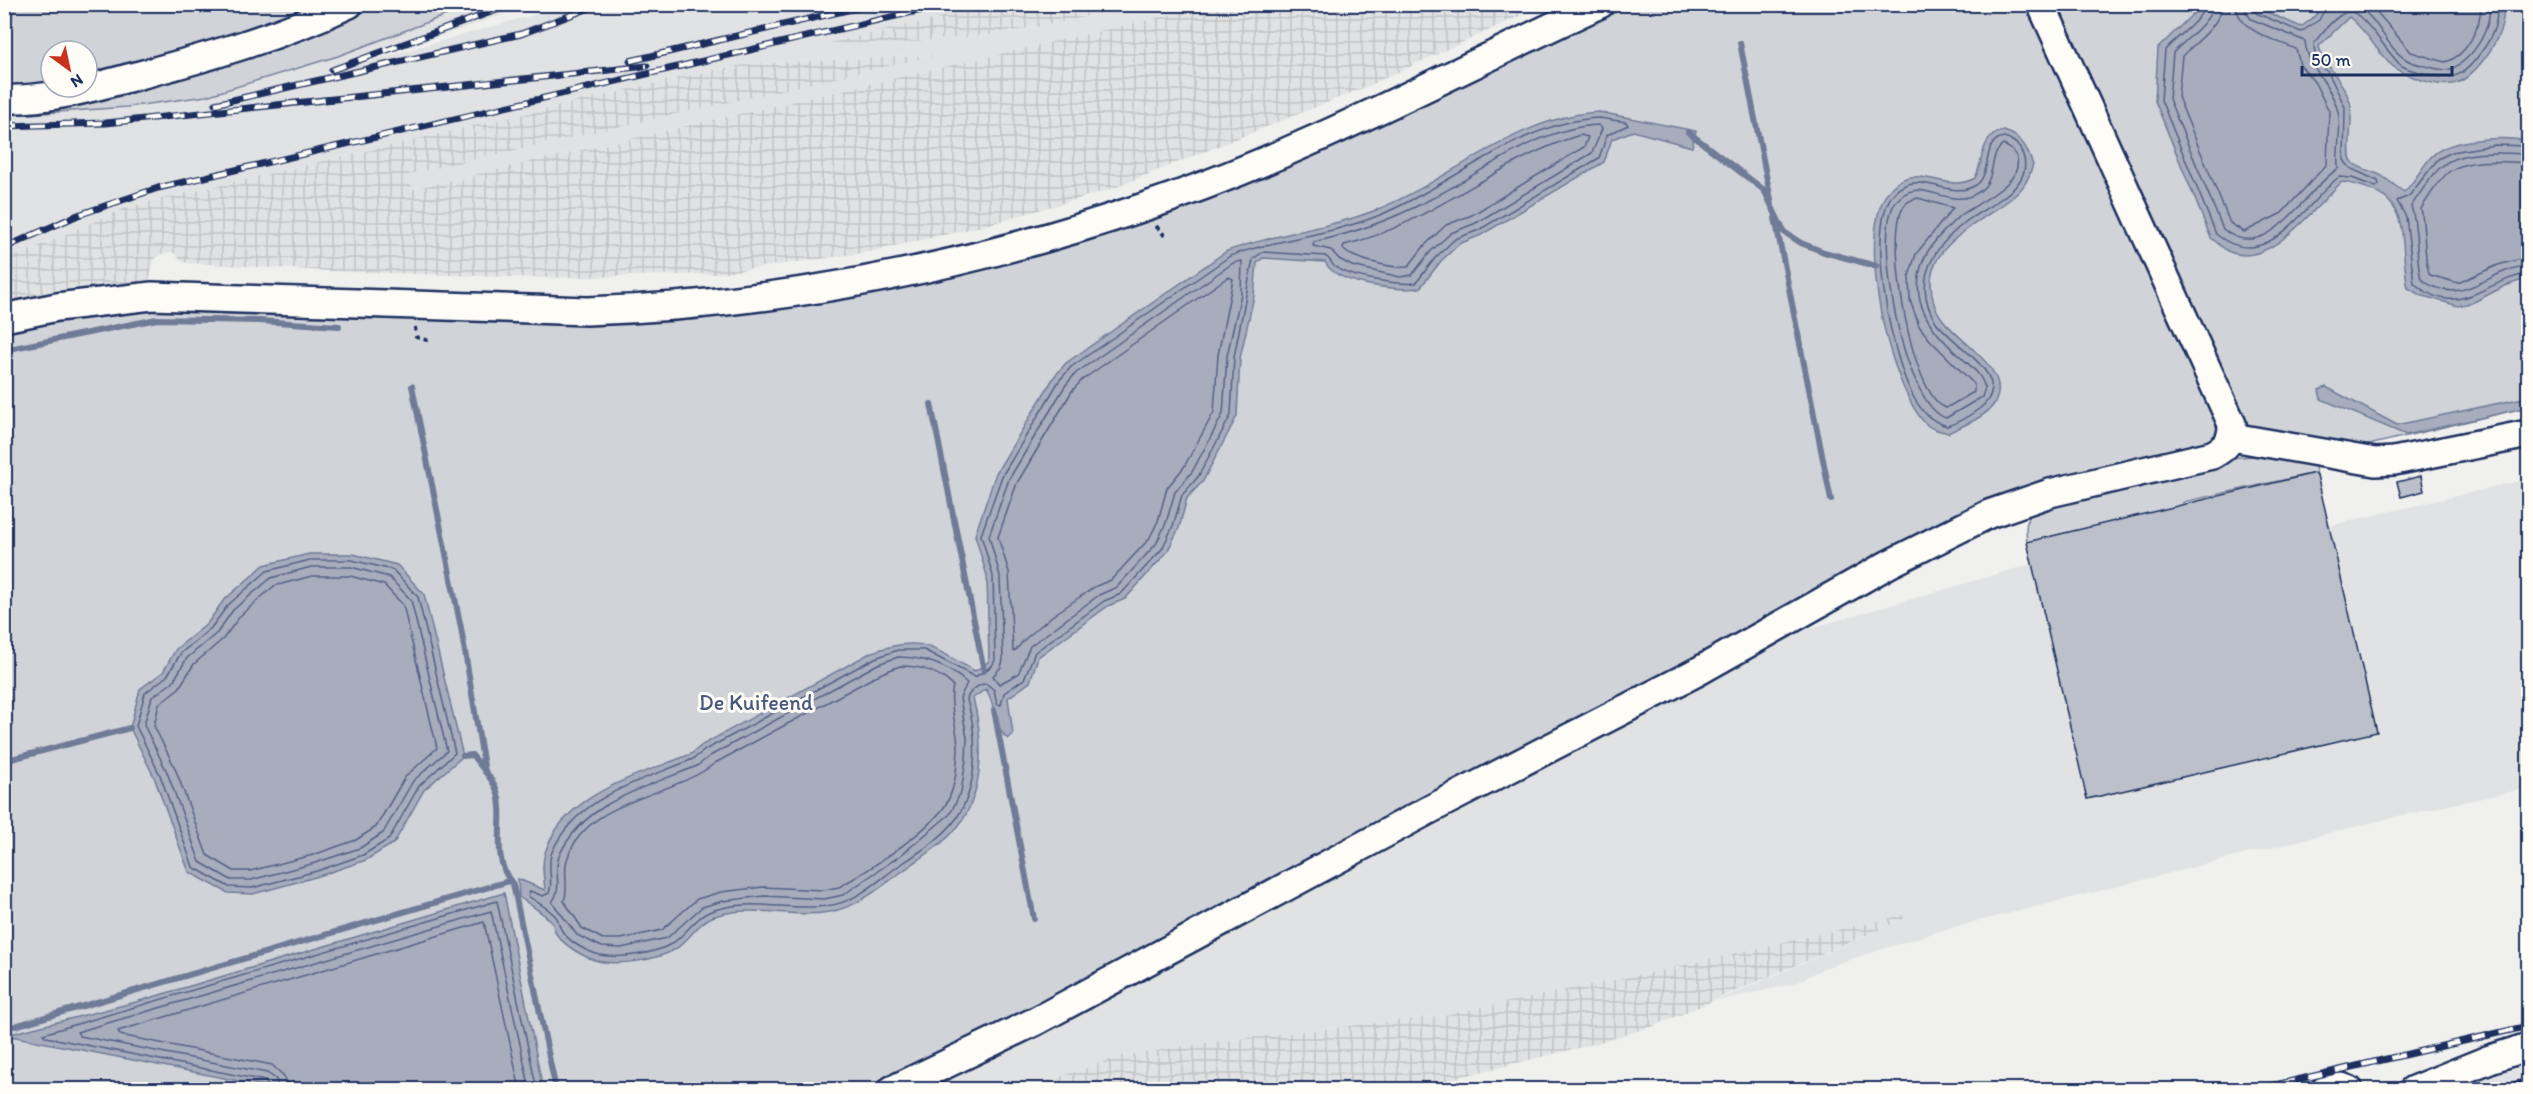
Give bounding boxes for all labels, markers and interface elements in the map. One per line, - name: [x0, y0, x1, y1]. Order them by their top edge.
- north arrow: [39, 39, 99, 99]
- scale bar: [2302, 39, 2452, 77]
- text: 50 m: [2311, 49, 2351, 71]
- text: N: [67, 70, 87, 92]
- park label: De Kuifeend: [699, 689, 813, 716]

